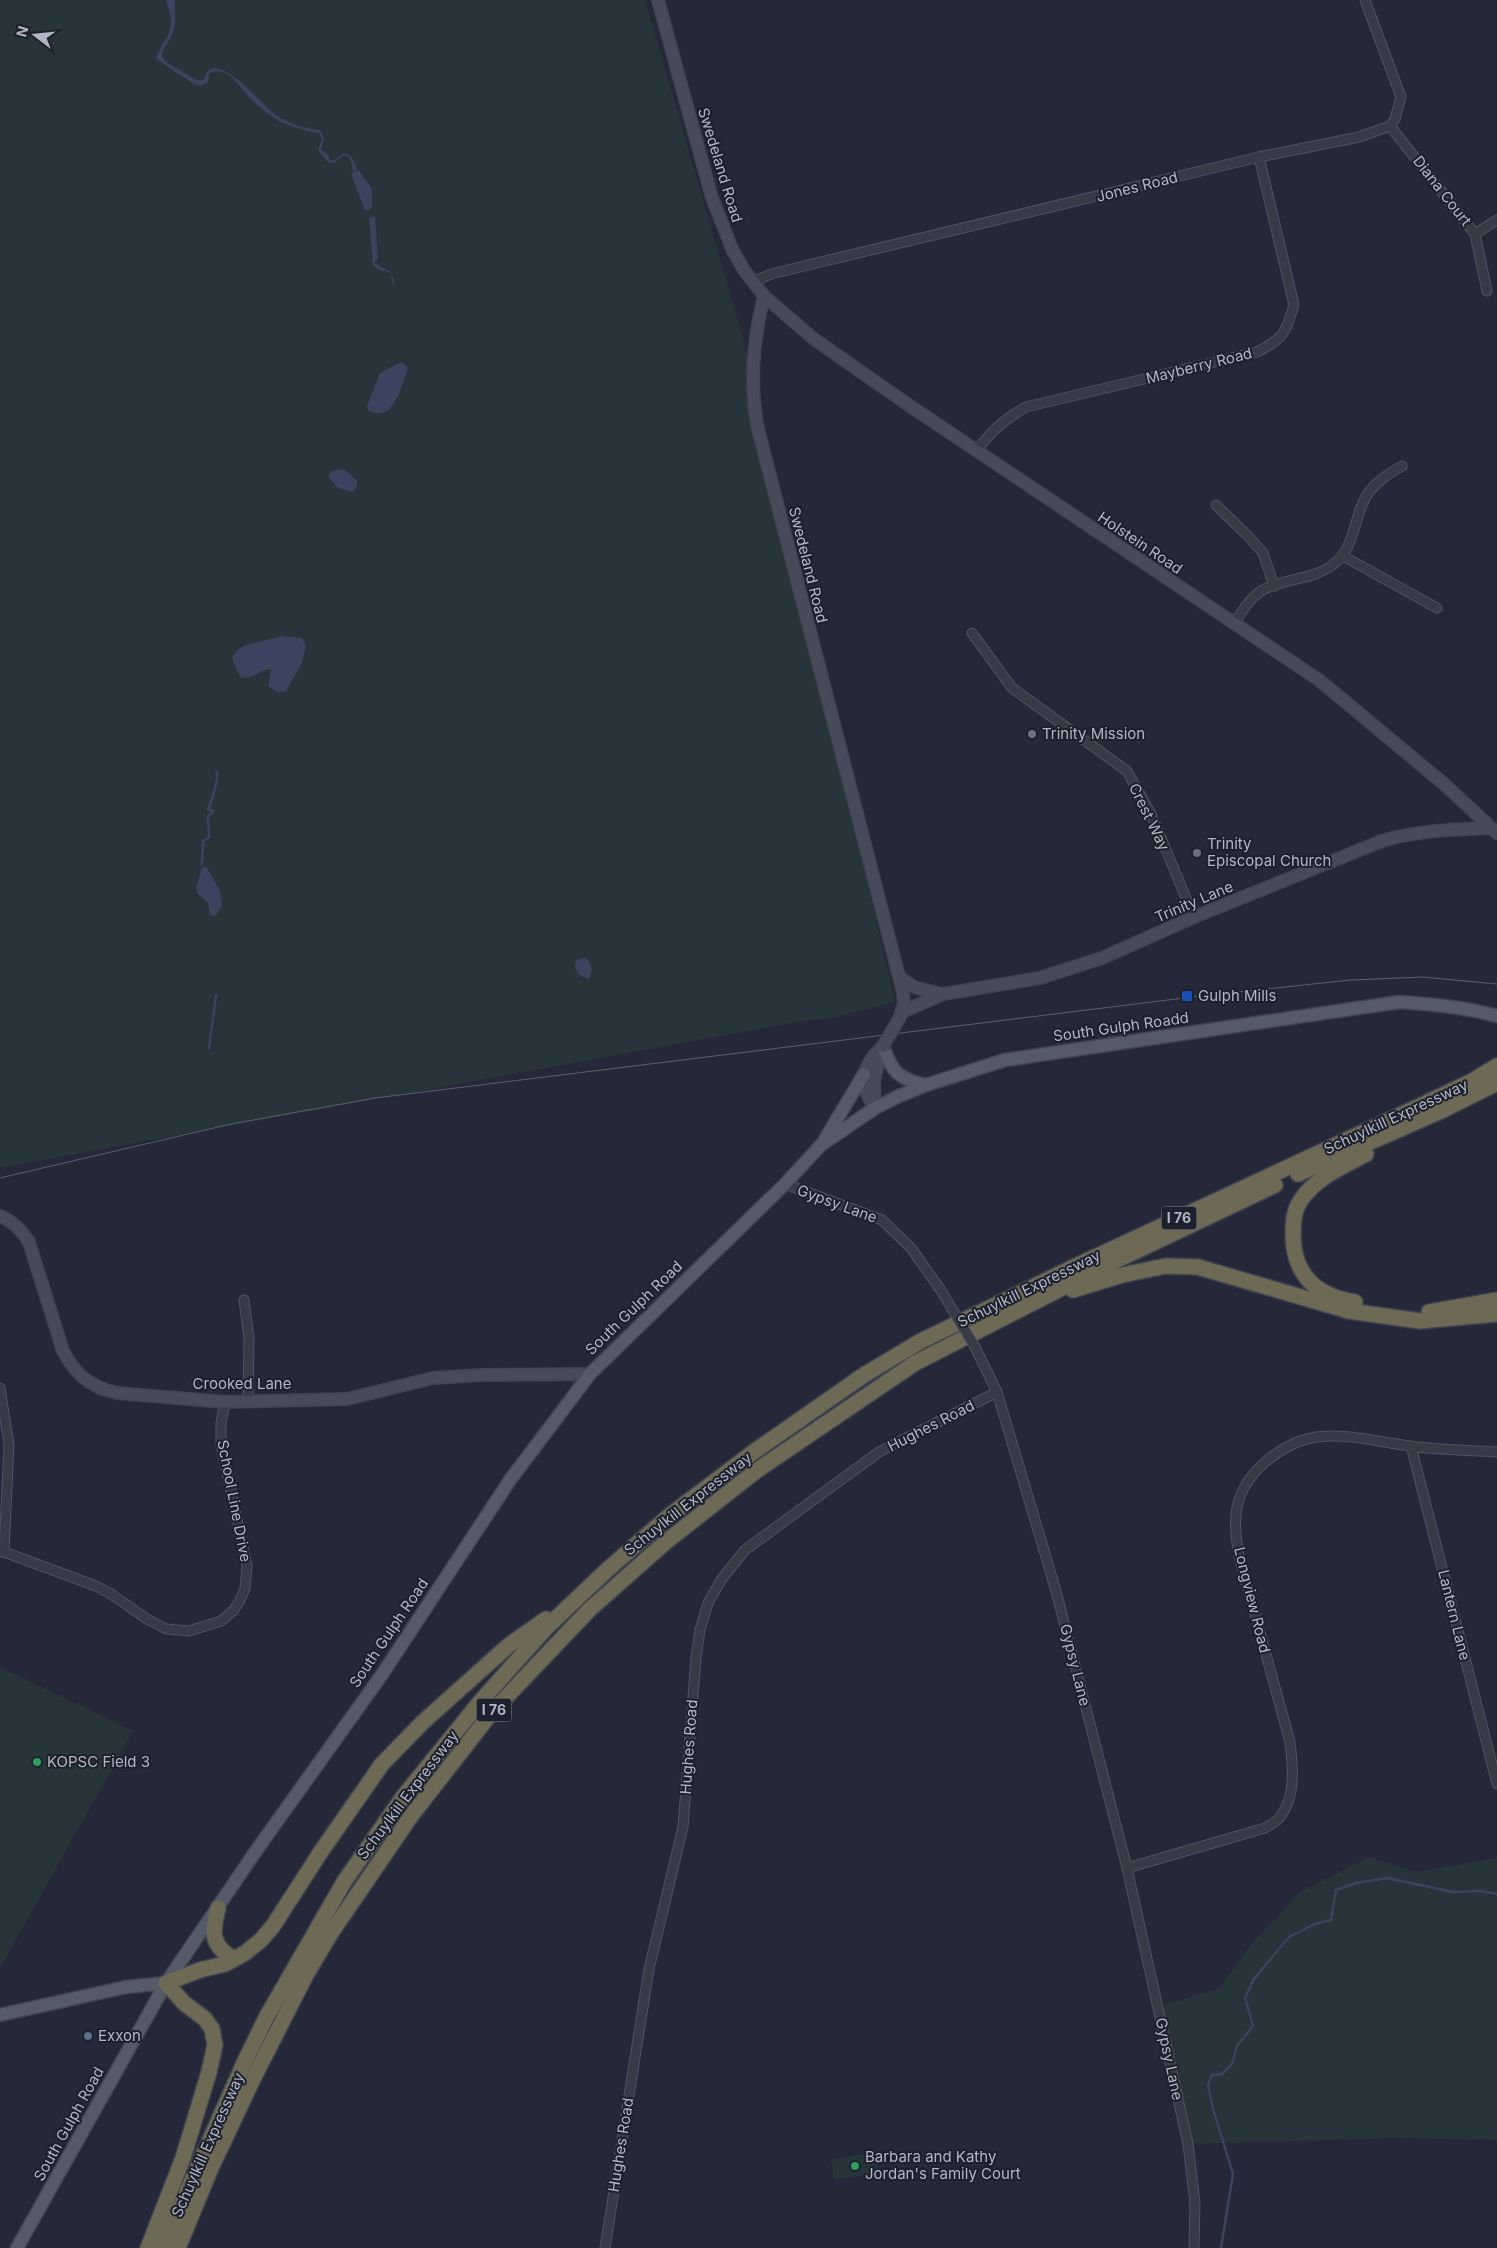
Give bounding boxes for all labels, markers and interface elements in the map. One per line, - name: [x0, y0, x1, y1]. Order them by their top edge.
- north arrow: [10, 10, 60, 60]
- text: N: [12, 24, 32, 39]
- street label: Swedeland Road: [694, 105, 747, 224]
- street label: Diana Court: [1409, 152, 1476, 230]
- street label: Jones Road: [1094, 167, 1180, 206]
- street label: Mayberry Road: [1144, 343, 1254, 388]
- street label: Swedeland Road: [785, 505, 832, 625]
- street label: Holstein Road: [1094, 507, 1186, 578]
- place label: Trinity Mission: [1042, 724, 1145, 743]
- marker: Trinity Mission: [1026, 728, 1038, 740]
- street label: Crest Way: [1125, 780, 1174, 854]
- place label: Trinity Episcopal Church: [1207, 834, 1331, 870]
- marker: Trinity Episcopal Church: [1191, 847, 1203, 859]
- street label: Trinity Lane: [1152, 877, 1236, 927]
- place label: Gulph Mills: [1198, 986, 1276, 1005]
- marker: Gulph Mills: [1180, 989, 1194, 1003]
- street label: South Gulph Roadd: [1052, 1008, 1190, 1045]
- street label: Schuylkill Expressway: [1321, 1075, 1471, 1158]
- street label: Gypsy Lane: [795, 1180, 880, 1227]
- road number: I 76: [1162, 1206, 1196, 1230]
- street label: Schuylkill Expressway: [954, 1245, 1104, 1331]
- street label: South Gulph Road: [581, 1256, 686, 1359]
- street label: Crooked Lane: [193, 1374, 291, 1393]
- street label: Hughes Road: [884, 1395, 977, 1456]
- street label: School Line Drive: [213, 1438, 256, 1564]
- street label: Schuylkill Expressway: [620, 1448, 756, 1559]
- street label: Longview Road: [1230, 1545, 1275, 1655]
- street label: Lantern Lane: [1434, 1568, 1475, 1662]
- street label: South Gulph Road: [345, 1574, 432, 1691]
- street label: Gypsy Lane: [1056, 1622, 1095, 1708]
- road number: I 76: [476, 1698, 512, 1722]
- street label: Hughes Road: [676, 1699, 701, 1795]
- street label: Schuylkill Expressway: [353, 1726, 463, 1863]
- place label: KOPSC Field 3: [47, 1752, 150, 1771]
- marker: KOPSC Field 3: [31, 1756, 43, 1768]
- street label: Gypsy Lane: [1151, 2016, 1188, 2102]
- place label: Exxon: [98, 2026, 141, 2045]
- marker: Exxon: [82, 2030, 94, 2042]
- street label: South Gulph Road: [29, 2063, 108, 2184]
- street label: Schuylkill Expressway: [167, 2069, 248, 2220]
- street label: Hughes Road: [604, 2096, 637, 2193]
- place label: Barbara and Kathy Jordan's Family Court: [865, 2147, 1021, 2183]
- marker: Barbara and Kathy Jordan's Family Court: [849, 2160, 861, 2172]

